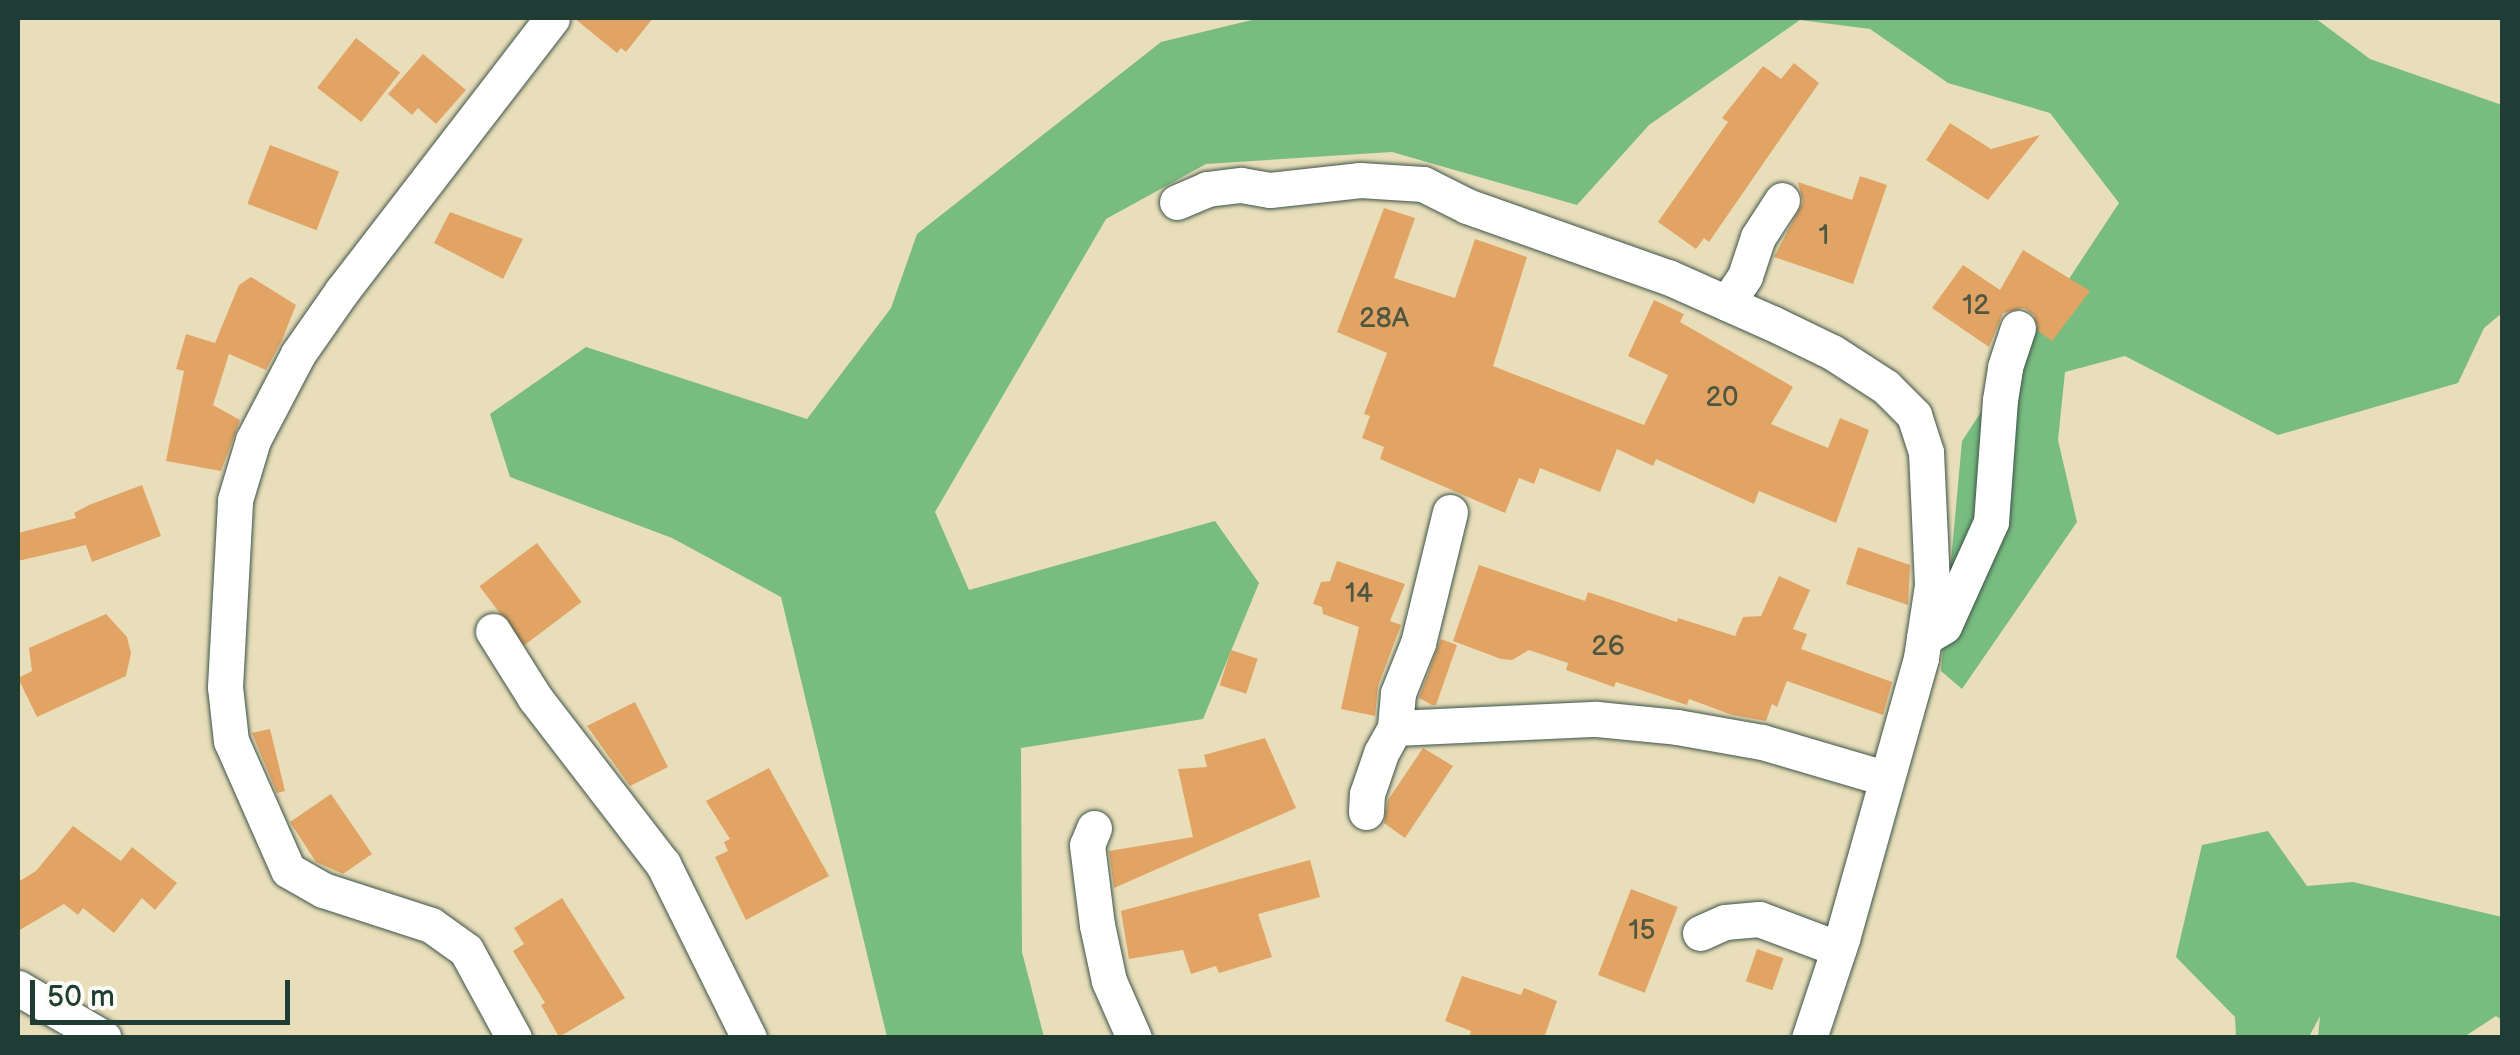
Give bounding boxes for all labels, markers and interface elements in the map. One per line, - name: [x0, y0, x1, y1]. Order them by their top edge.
- house number: 1: [1819, 219, 1829, 253]
- house number: 12: [1962, 289, 1990, 323]
- house number: 28А: [1359, 302, 1409, 336]
- house number: 20: [1706, 381, 1738, 415]
- house number: 14: [1345, 577, 1373, 611]
- house number: 26: [1591, 630, 1625, 664]
- house number: 15: [1629, 914, 1655, 948]
- scale bar: [35, 960, 295, 1022]
- text: 50 m: [47, 979, 115, 1015]

